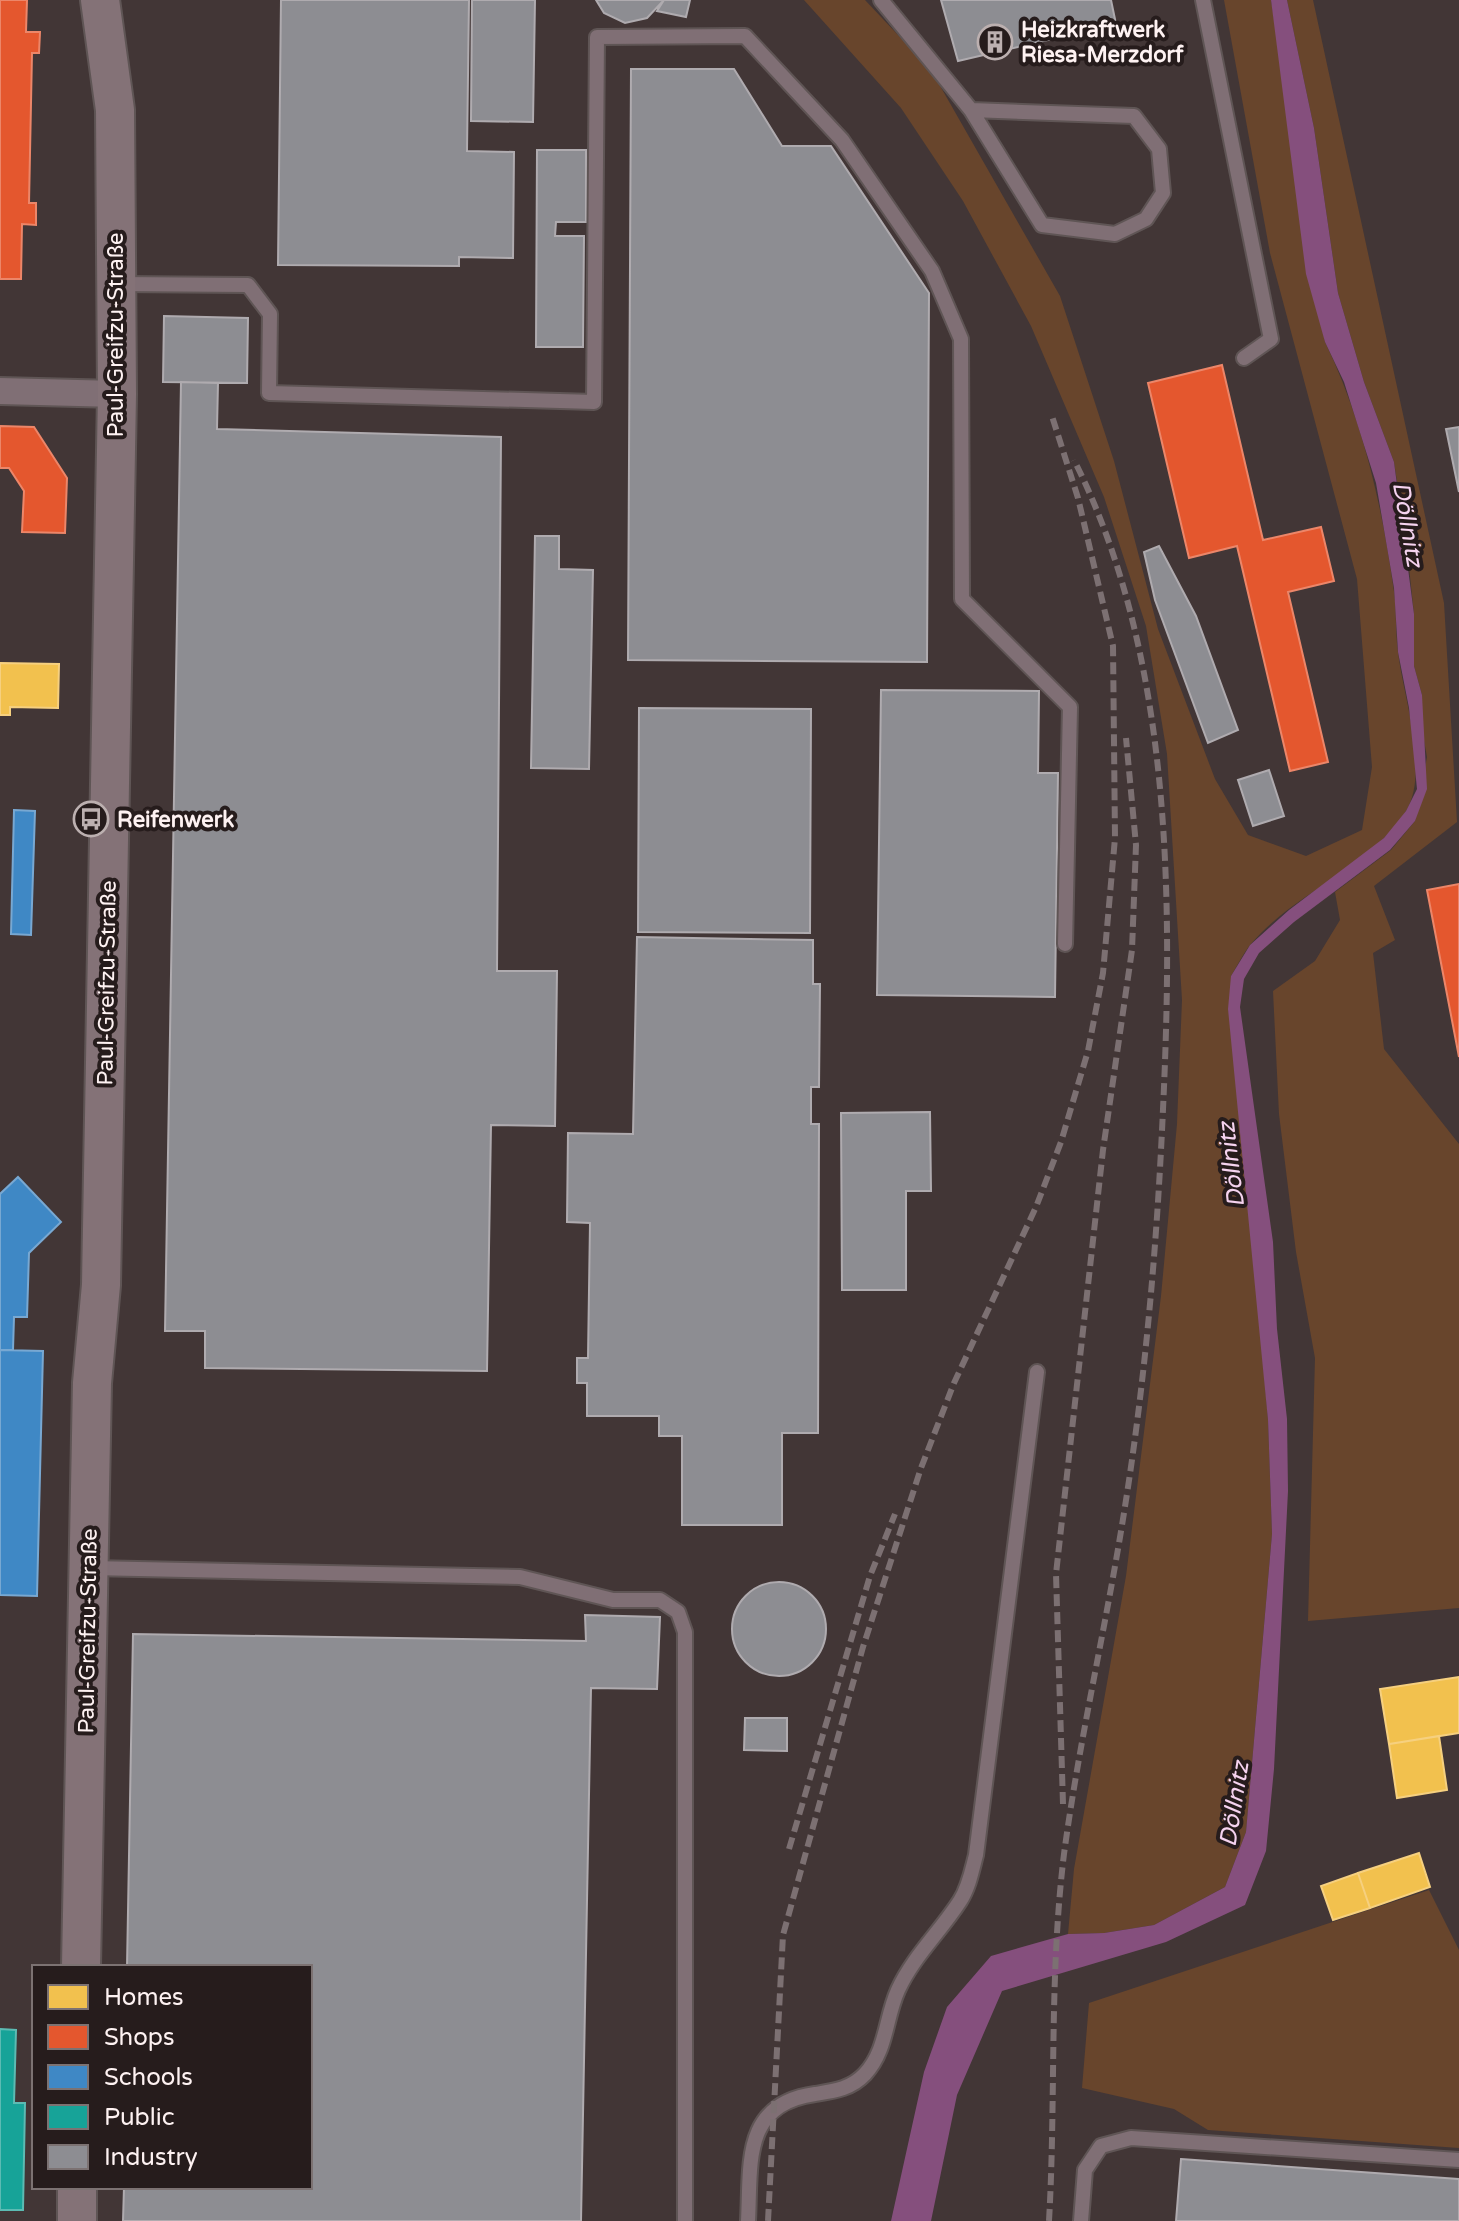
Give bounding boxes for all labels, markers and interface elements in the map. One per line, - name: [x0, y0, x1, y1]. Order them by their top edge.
- place label: Heizkraftwerk Riesa-Merzdorf: [1021, 17, 1184, 68]
- building icon: Heizkraftwerk Riesa-Merzdorf: [976, 23, 1014, 61]
- street label: Paul-Greifzu-Straße: [103, 232, 129, 438]
- water label: Döllnitz: [1386, 479, 1430, 571]
- bus stop icon: Reifenwerk: [72, 800, 110, 838]
- place label: Reifenwerk: [117, 807, 234, 833]
- street label: Paul-Greifzu-Straße: [92, 880, 122, 1086]
- water label: Döllnitz: [1212, 1119, 1251, 1209]
- street label: Paul-Greifzu-Straße: [73, 1528, 103, 1734]
- water label: Döllnitz: [1213, 1757, 1256, 1849]
- legend: [32, 1965, 312, 2189]
- text: Homes: [104, 1983, 184, 2012]
- text: Shops: [104, 2023, 174, 2052]
- text: Schools: [104, 2063, 193, 2092]
- text: Public: [104, 2103, 174, 2132]
- text: Industry: [104, 2143, 198, 2172]

